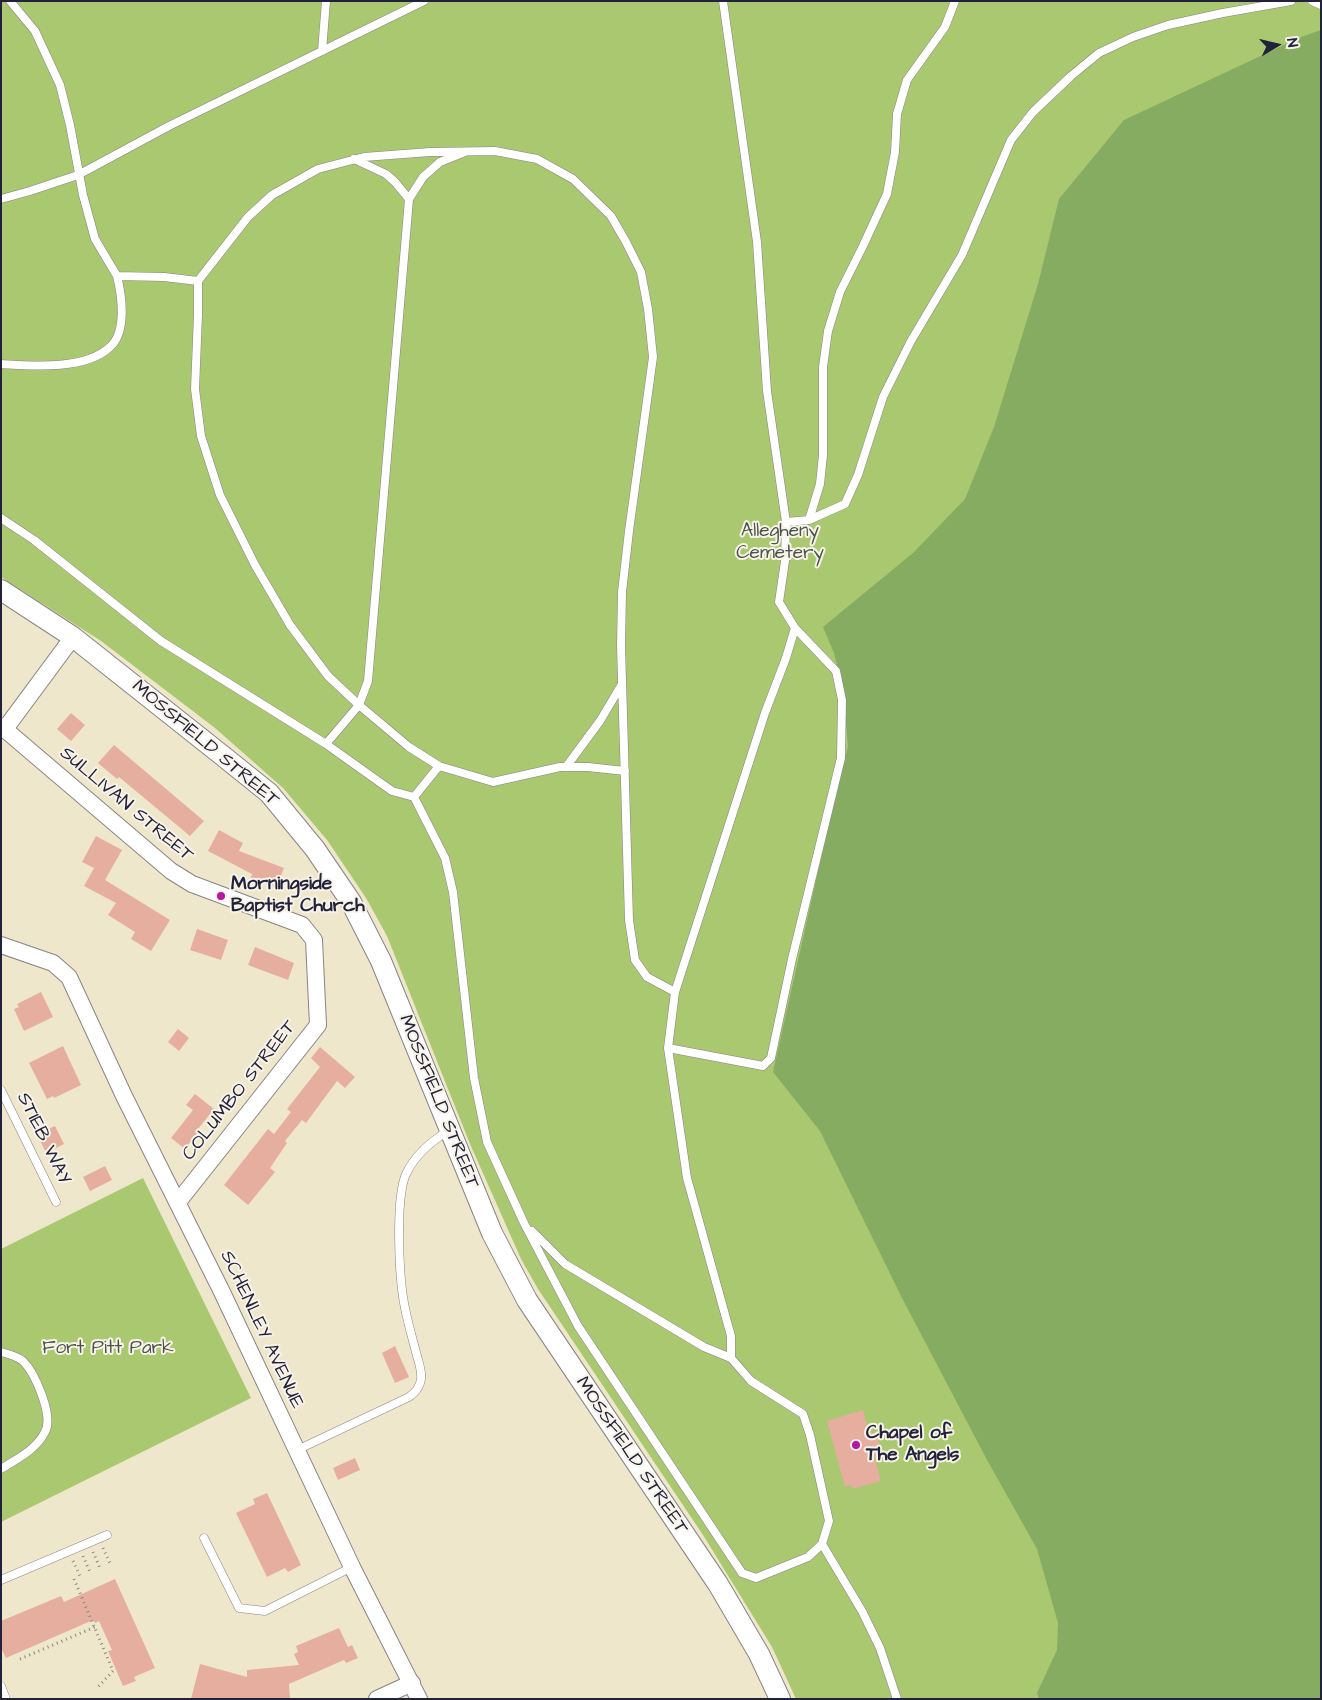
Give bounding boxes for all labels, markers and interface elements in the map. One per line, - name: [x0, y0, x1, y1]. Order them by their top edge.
- north arrow: [1252, 20, 1302, 70]
- text: N: [1281, 37, 1302, 49]
- park label: Allegheny Cemetery: [736, 521, 824, 565]
- street label: MOSSFIELD STREET: [127, 676, 283, 812]
- street label: SULLIVAN STREET: [54, 742, 198, 868]
- place label: Morningside Baptist Church: [231, 874, 365, 918]
- marker: Morningside Baptist Church: [215, 890, 227, 902]
- street label: MOSSFIELD STREET: [393, 1012, 483, 1192]
- street label: COLUMBO STREET: [178, 1016, 302, 1166]
- street label: STIEB WAY: [11, 1089, 75, 1189]
- street label: SCHENLEY AVENUE: [214, 1247, 308, 1413]
- park label: Fort Pitt Park: [42, 1338, 174, 1360]
- street label: MOSSFIELD STREET: [570, 1373, 692, 1539]
- place label: Chapel of The Angels: [866, 1423, 959, 1467]
- marker: Chapel of The Angels: [850, 1439, 862, 1451]

